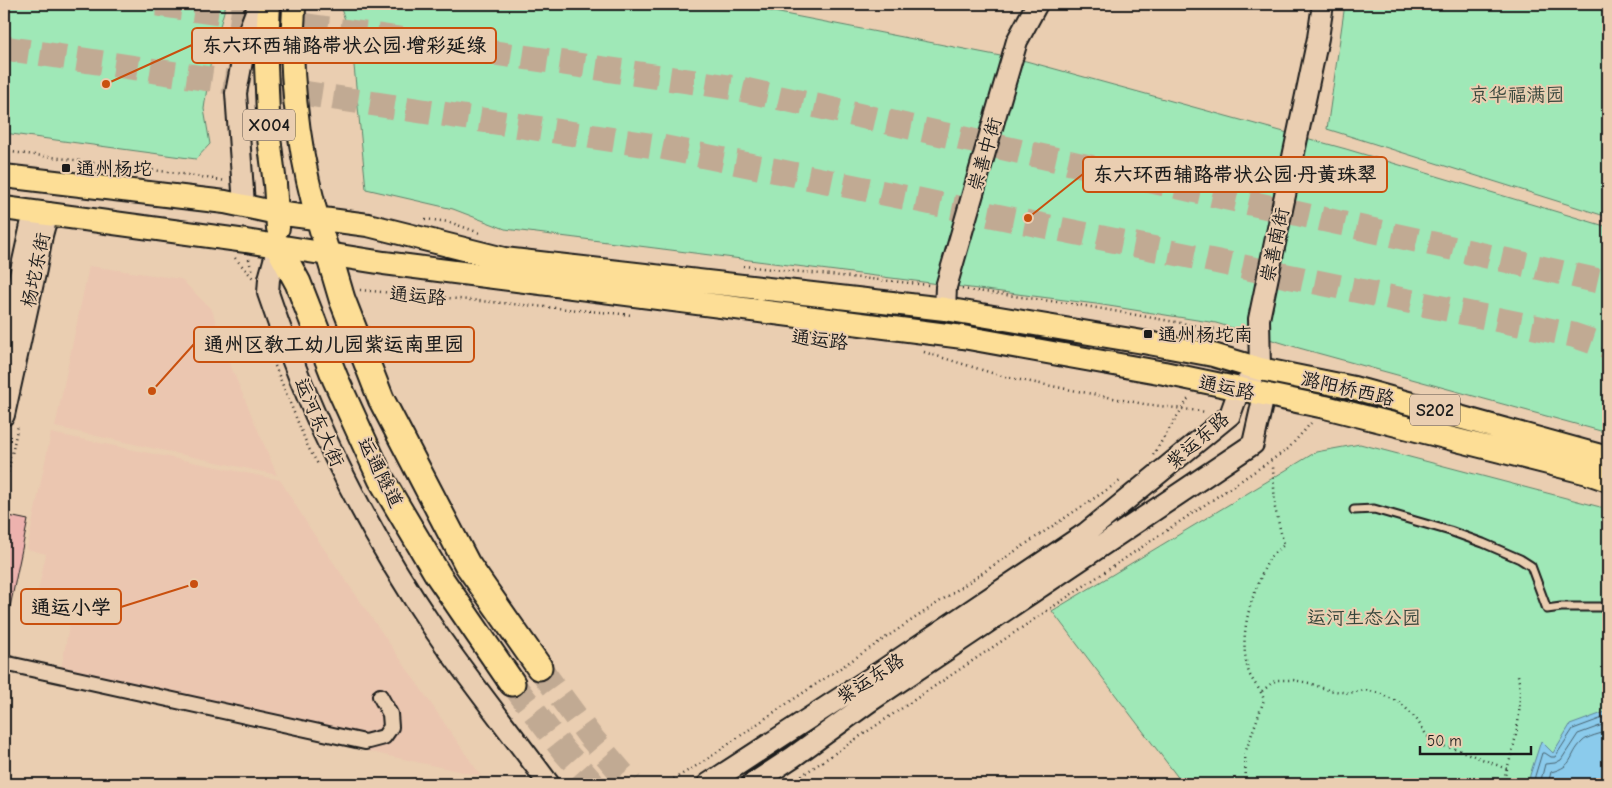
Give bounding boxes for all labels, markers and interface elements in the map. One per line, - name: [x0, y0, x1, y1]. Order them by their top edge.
- callout: 东六环西辅路带状公园·增彩延绿: [192, 28, 496, 63]
- text: 东六环西辅路带状公园·增彩延绿: [202, 34, 487, 57]
- park label: 京华福满园: [1469, 84, 1565, 106]
- road number: X004: [243, 110, 295, 140]
- street label: 崇善中街: [964, 115, 1006, 194]
- callout: 东六环西辅路带状公园·丹黄珠翠: [1083, 157, 1387, 192]
- place label: 通州杨坨: [76, 158, 152, 180]
- marker: 通州杨坨: [60, 162, 72, 174]
- text: 东六环西辅路带状公园·丹黄珠翠: [1093, 163, 1377, 186]
- street label: 崇善南街: [1256, 206, 1294, 285]
- street label: 杨坨东街: [17, 231, 55, 310]
- street label: 通运路: [389, 283, 447, 309]
- place label: 通州杨坨南: [1158, 324, 1253, 346]
- street label: 通运路: [790, 326, 850, 354]
- callout: 通州区教工幼儿园紫运南里园: [194, 327, 474, 362]
- marker: 通州杨坨南: [1142, 328, 1154, 340]
- text: 通州区教工幼儿园紫运南里园: [204, 333, 464, 356]
- street label: 潞阳桥西路: [1299, 368, 1397, 410]
- street label: 通运路: [1197, 371, 1257, 405]
- street label: 运河东大街: [290, 375, 348, 470]
- road number: S202: [1410, 394, 1460, 426]
- street label: 紫运东路: [1162, 408, 1234, 474]
- street label: 运通隧道: [353, 434, 407, 511]
- callout: 通运小学: [21, 589, 121, 624]
- text: 通运小学: [31, 596, 111, 619]
- park label: 运河生态公园: [1307, 607, 1421, 629]
- street label: 紫运东路: [833, 649, 908, 709]
- scale bar: [1420, 723, 1531, 755]
- text: 50 m: [1427, 732, 1462, 750]

